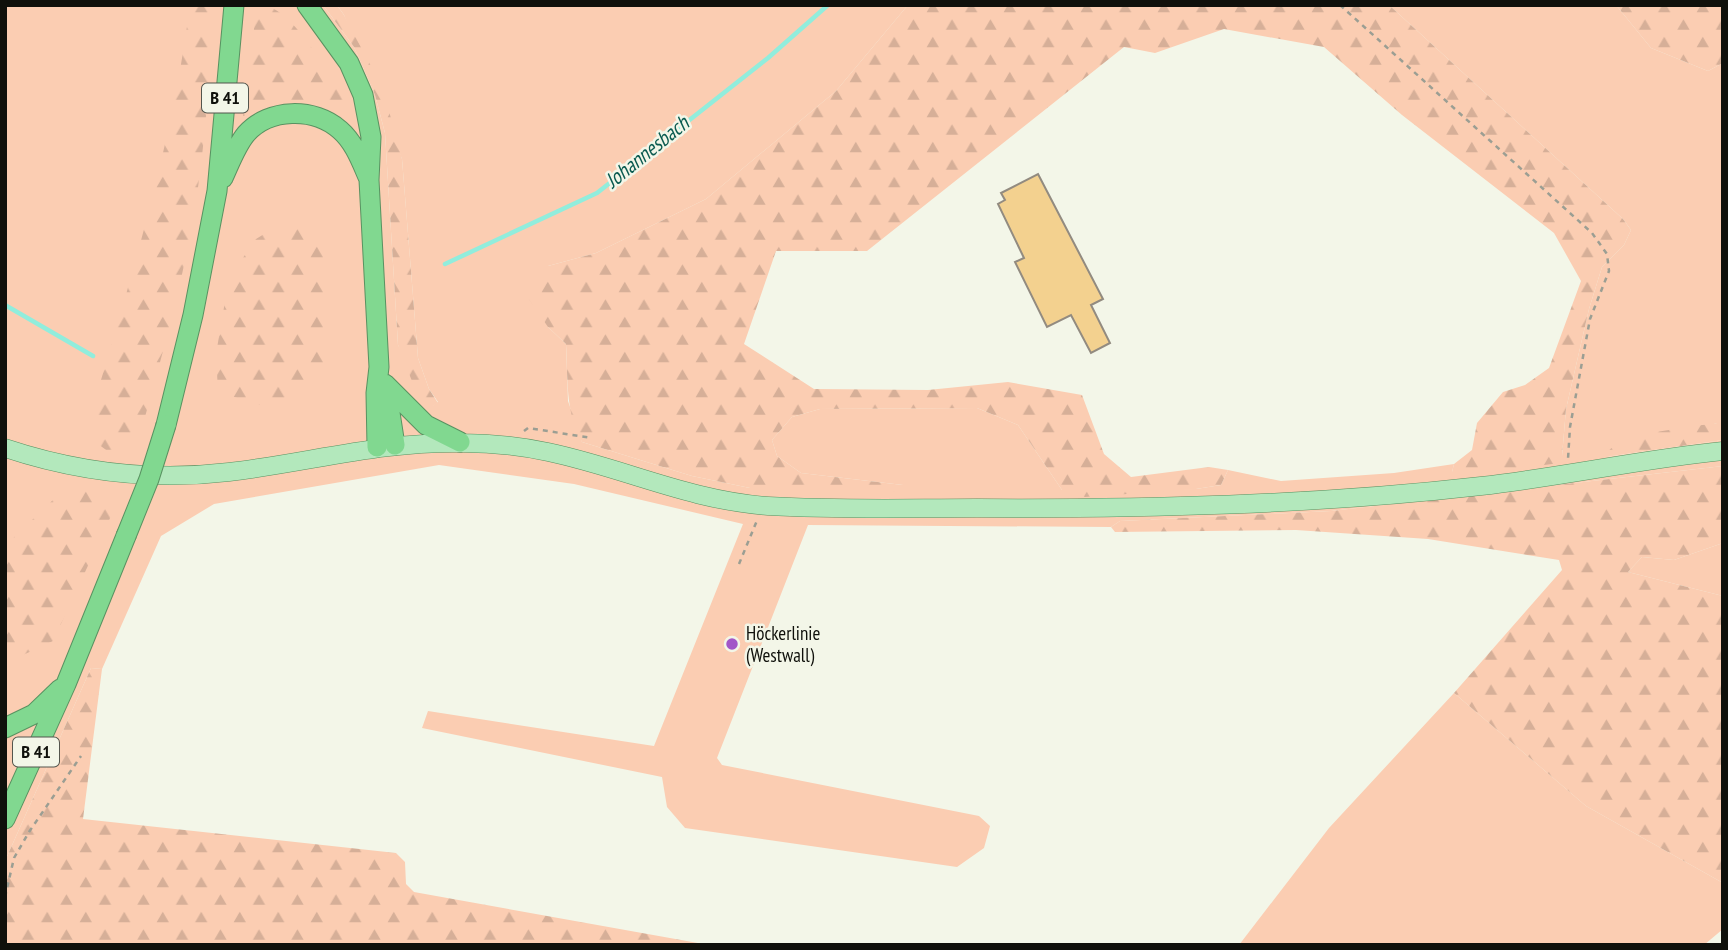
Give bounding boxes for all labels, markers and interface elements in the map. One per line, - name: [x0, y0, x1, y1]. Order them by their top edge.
- road number: B 41: [202, 84, 248, 113]
- water label: Johannesbach: [598, 108, 695, 194]
- place label: Höckerlinie (Westwall): [746, 621, 820, 667]
- marker: Höckerlinie (Westwall): [724, 636, 740, 652]
- road number: B 41: [13, 738, 59, 766]

